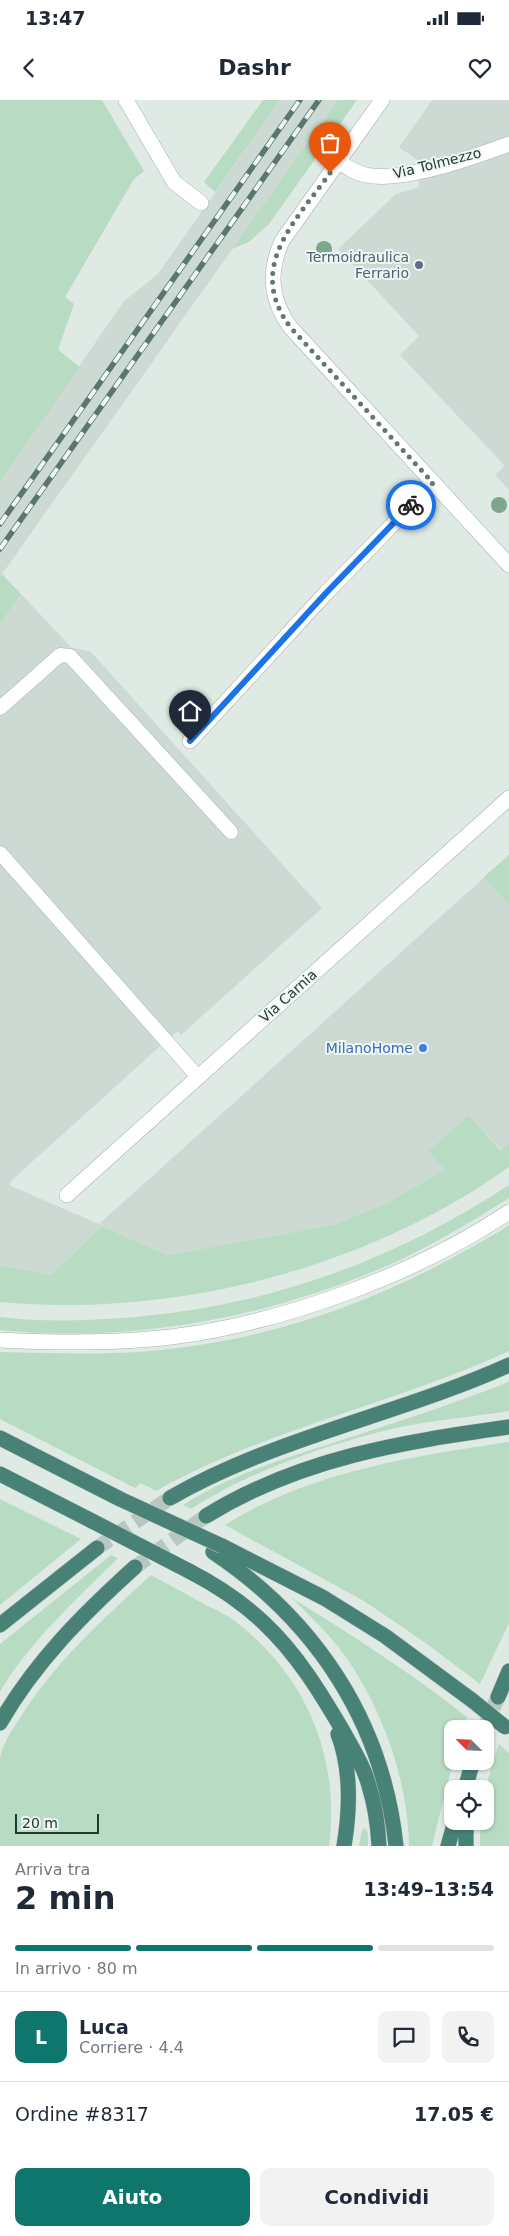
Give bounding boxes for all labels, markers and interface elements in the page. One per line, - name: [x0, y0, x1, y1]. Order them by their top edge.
- text: 13:47: [25, 7, 85, 29]
- icon: back: [15, 54, 43, 82]
- icon: heart: [466, 54, 494, 82]
- text: Dashr: [218, 55, 291, 80]
- pin: [309, 122, 351, 173]
- icon: bag: [316, 129, 344, 157]
- street label: Via Tolmezzo: [391, 144, 483, 182]
- place label: Termoidraulica Ferrario: [305, 249, 409, 281]
- marker: Termoidraulica Ferrario: [413, 259, 425, 271]
- courier: [386, 480, 436, 530]
- icon: bike: [397, 491, 425, 519]
- pin: [169, 690, 211, 741]
- icon: home: [176, 697, 204, 725]
- street label: Via Carnia: [256, 966, 320, 1026]
- place label: MilanoHome: [326, 1040, 413, 1056]
- marker: MilanoHome: [417, 1042, 429, 1054]
- north arrow: [444, 1720, 494, 1770]
- map controls: [444, 1720, 494, 1830]
- button: locate: [444, 1780, 494, 1830]
- scale bar: [15, 1811, 99, 1834]
- text: 20 m: [22, 1815, 58, 1831]
- text: Arriva tra: [15, 1860, 90, 1879]
- text: 13:49–13:54: [364, 1878, 494, 1900]
- text: 2 min: [15, 1879, 116, 1917]
- text: In arrivo · 80 m: [15, 1959, 138, 1978]
- button: chat: [378, 2011, 430, 2063]
- button: phone: [442, 2011, 494, 2063]
- text: Luca: [79, 2016, 129, 2038]
- text: L: [35, 2026, 47, 2048]
- text: Corriere · 4.4: [79, 2038, 184, 2057]
- text: Ordine #8317: [15, 2103, 149, 2125]
- text: 17.05 €: [414, 2103, 494, 2125]
- button: Aiuto: [15, 2168, 250, 2226]
- button: Condividi: [260, 2168, 494, 2226]

